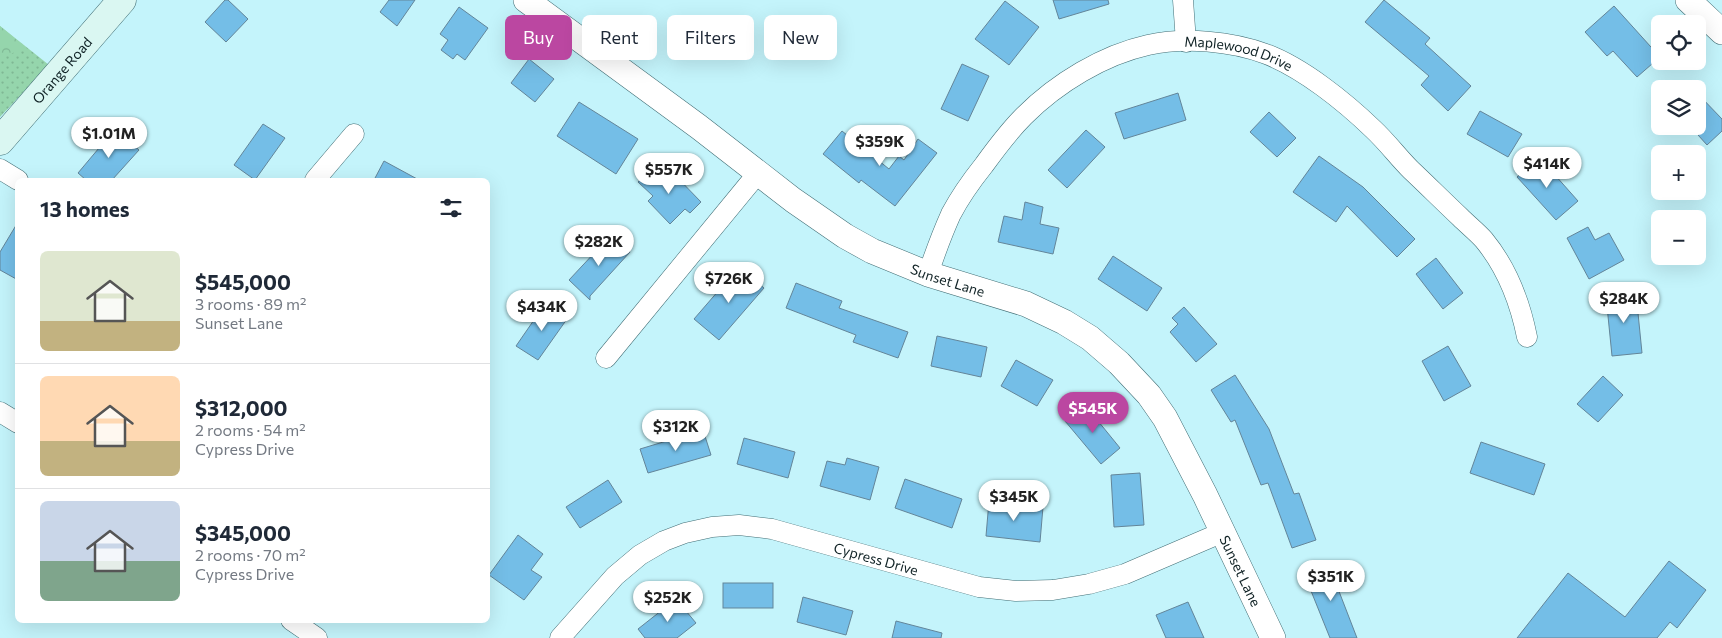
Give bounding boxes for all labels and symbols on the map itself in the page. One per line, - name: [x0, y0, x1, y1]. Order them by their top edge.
- street label: Maplewood Drive: [1184, 32, 1296, 74]
- street label: Orange Road: [28, 33, 95, 107]
- pin: $1.01M: [68, 116, 150, 159]
- pin: $359K: [845, 124, 915, 167]
- pin: $414K: [1512, 146, 1582, 189]
- pin: $557K: [634, 152, 704, 195]
- pin: $282K: [564, 224, 634, 267]
- street label: Sunset Lane: [908, 259, 987, 299]
- pin: $726K: [694, 262, 764, 304]
- pin: $284K: [1589, 282, 1659, 324]
- pin: $434K: [507, 290, 577, 332]
- pin: $545K: [1058, 392, 1128, 434]
- pin: $312K: [641, 410, 711, 452]
- pin: $345K: [979, 480, 1049, 522]
- street label: Sunset Lane: [1217, 532, 1265, 609]
- street label: Cypress Drive: [832, 538, 920, 578]
- pin: $351K: [1296, 560, 1366, 602]
- pin: $252K: [633, 580, 703, 623]

